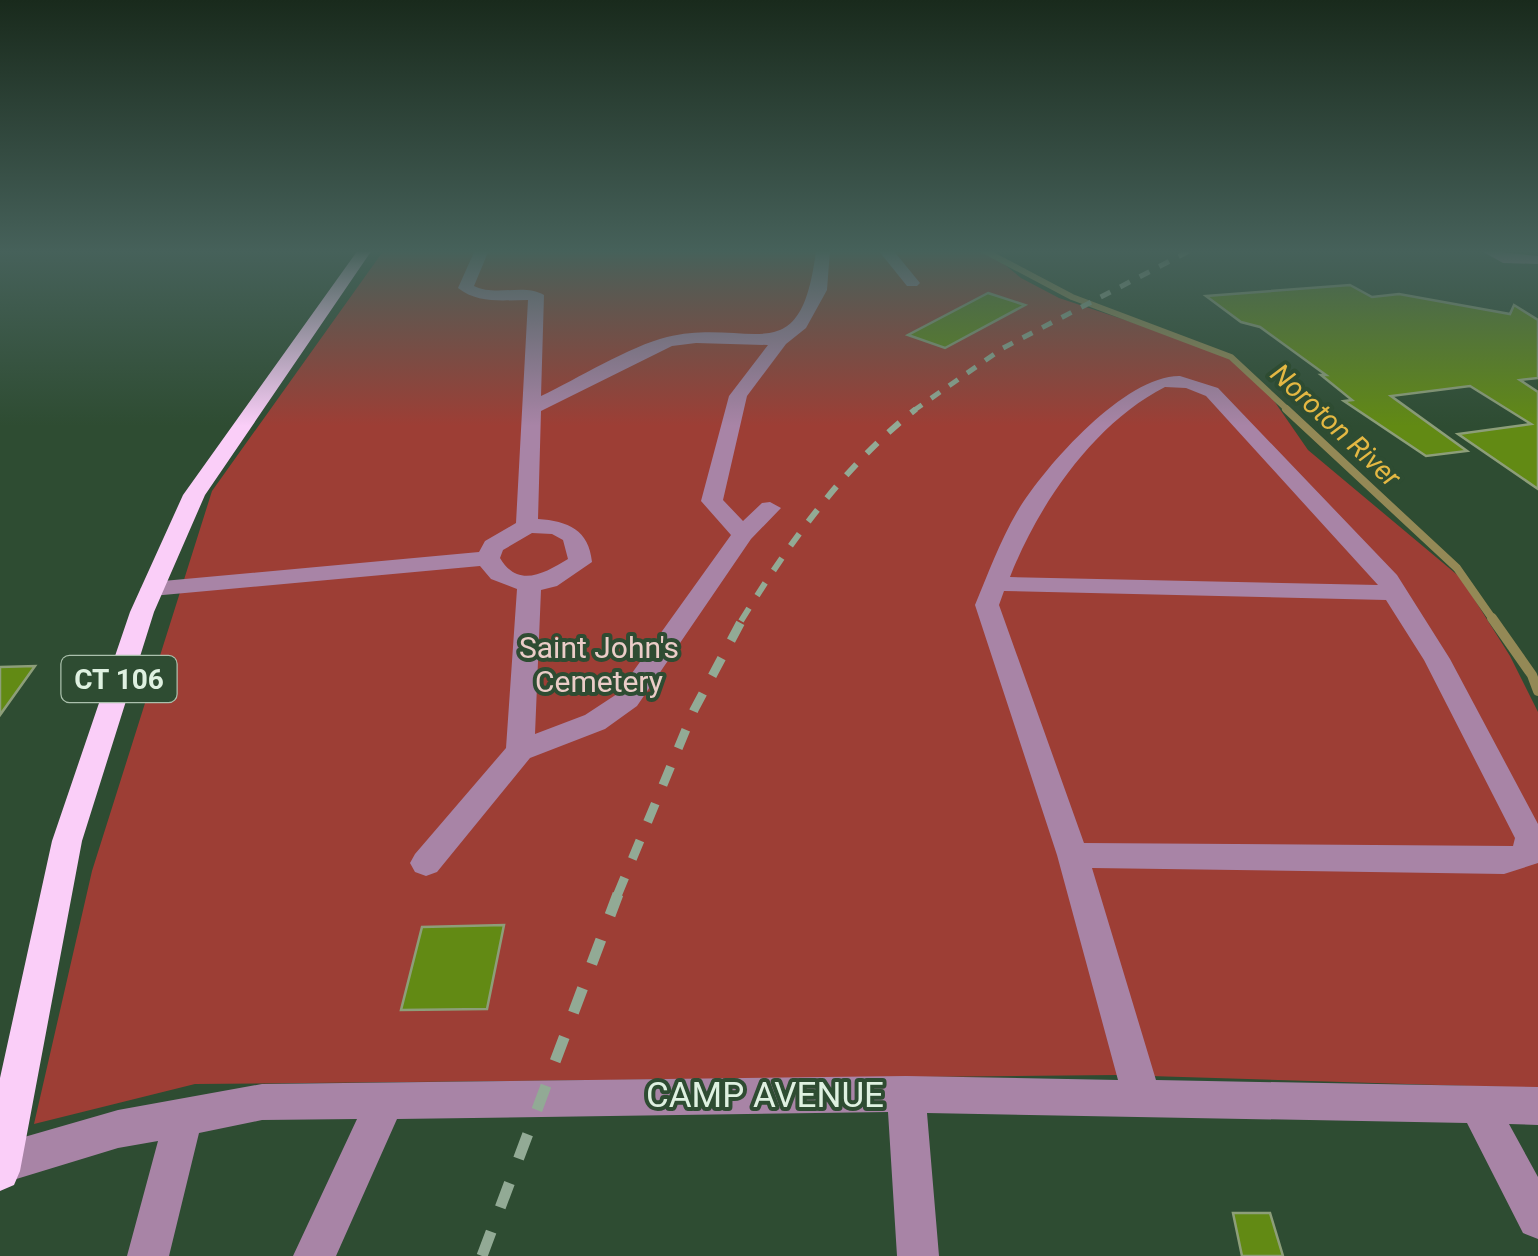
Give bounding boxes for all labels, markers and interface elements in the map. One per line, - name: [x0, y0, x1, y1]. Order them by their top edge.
- water label: Noroton River: [1264, 357, 1408, 494]
- park label: Saint John's Cemetery: [519, 630, 679, 699]
- road number: CT 106: [62, 656, 176, 702]
- street label: CAMP AVENUE: [646, 1075, 884, 1116]

